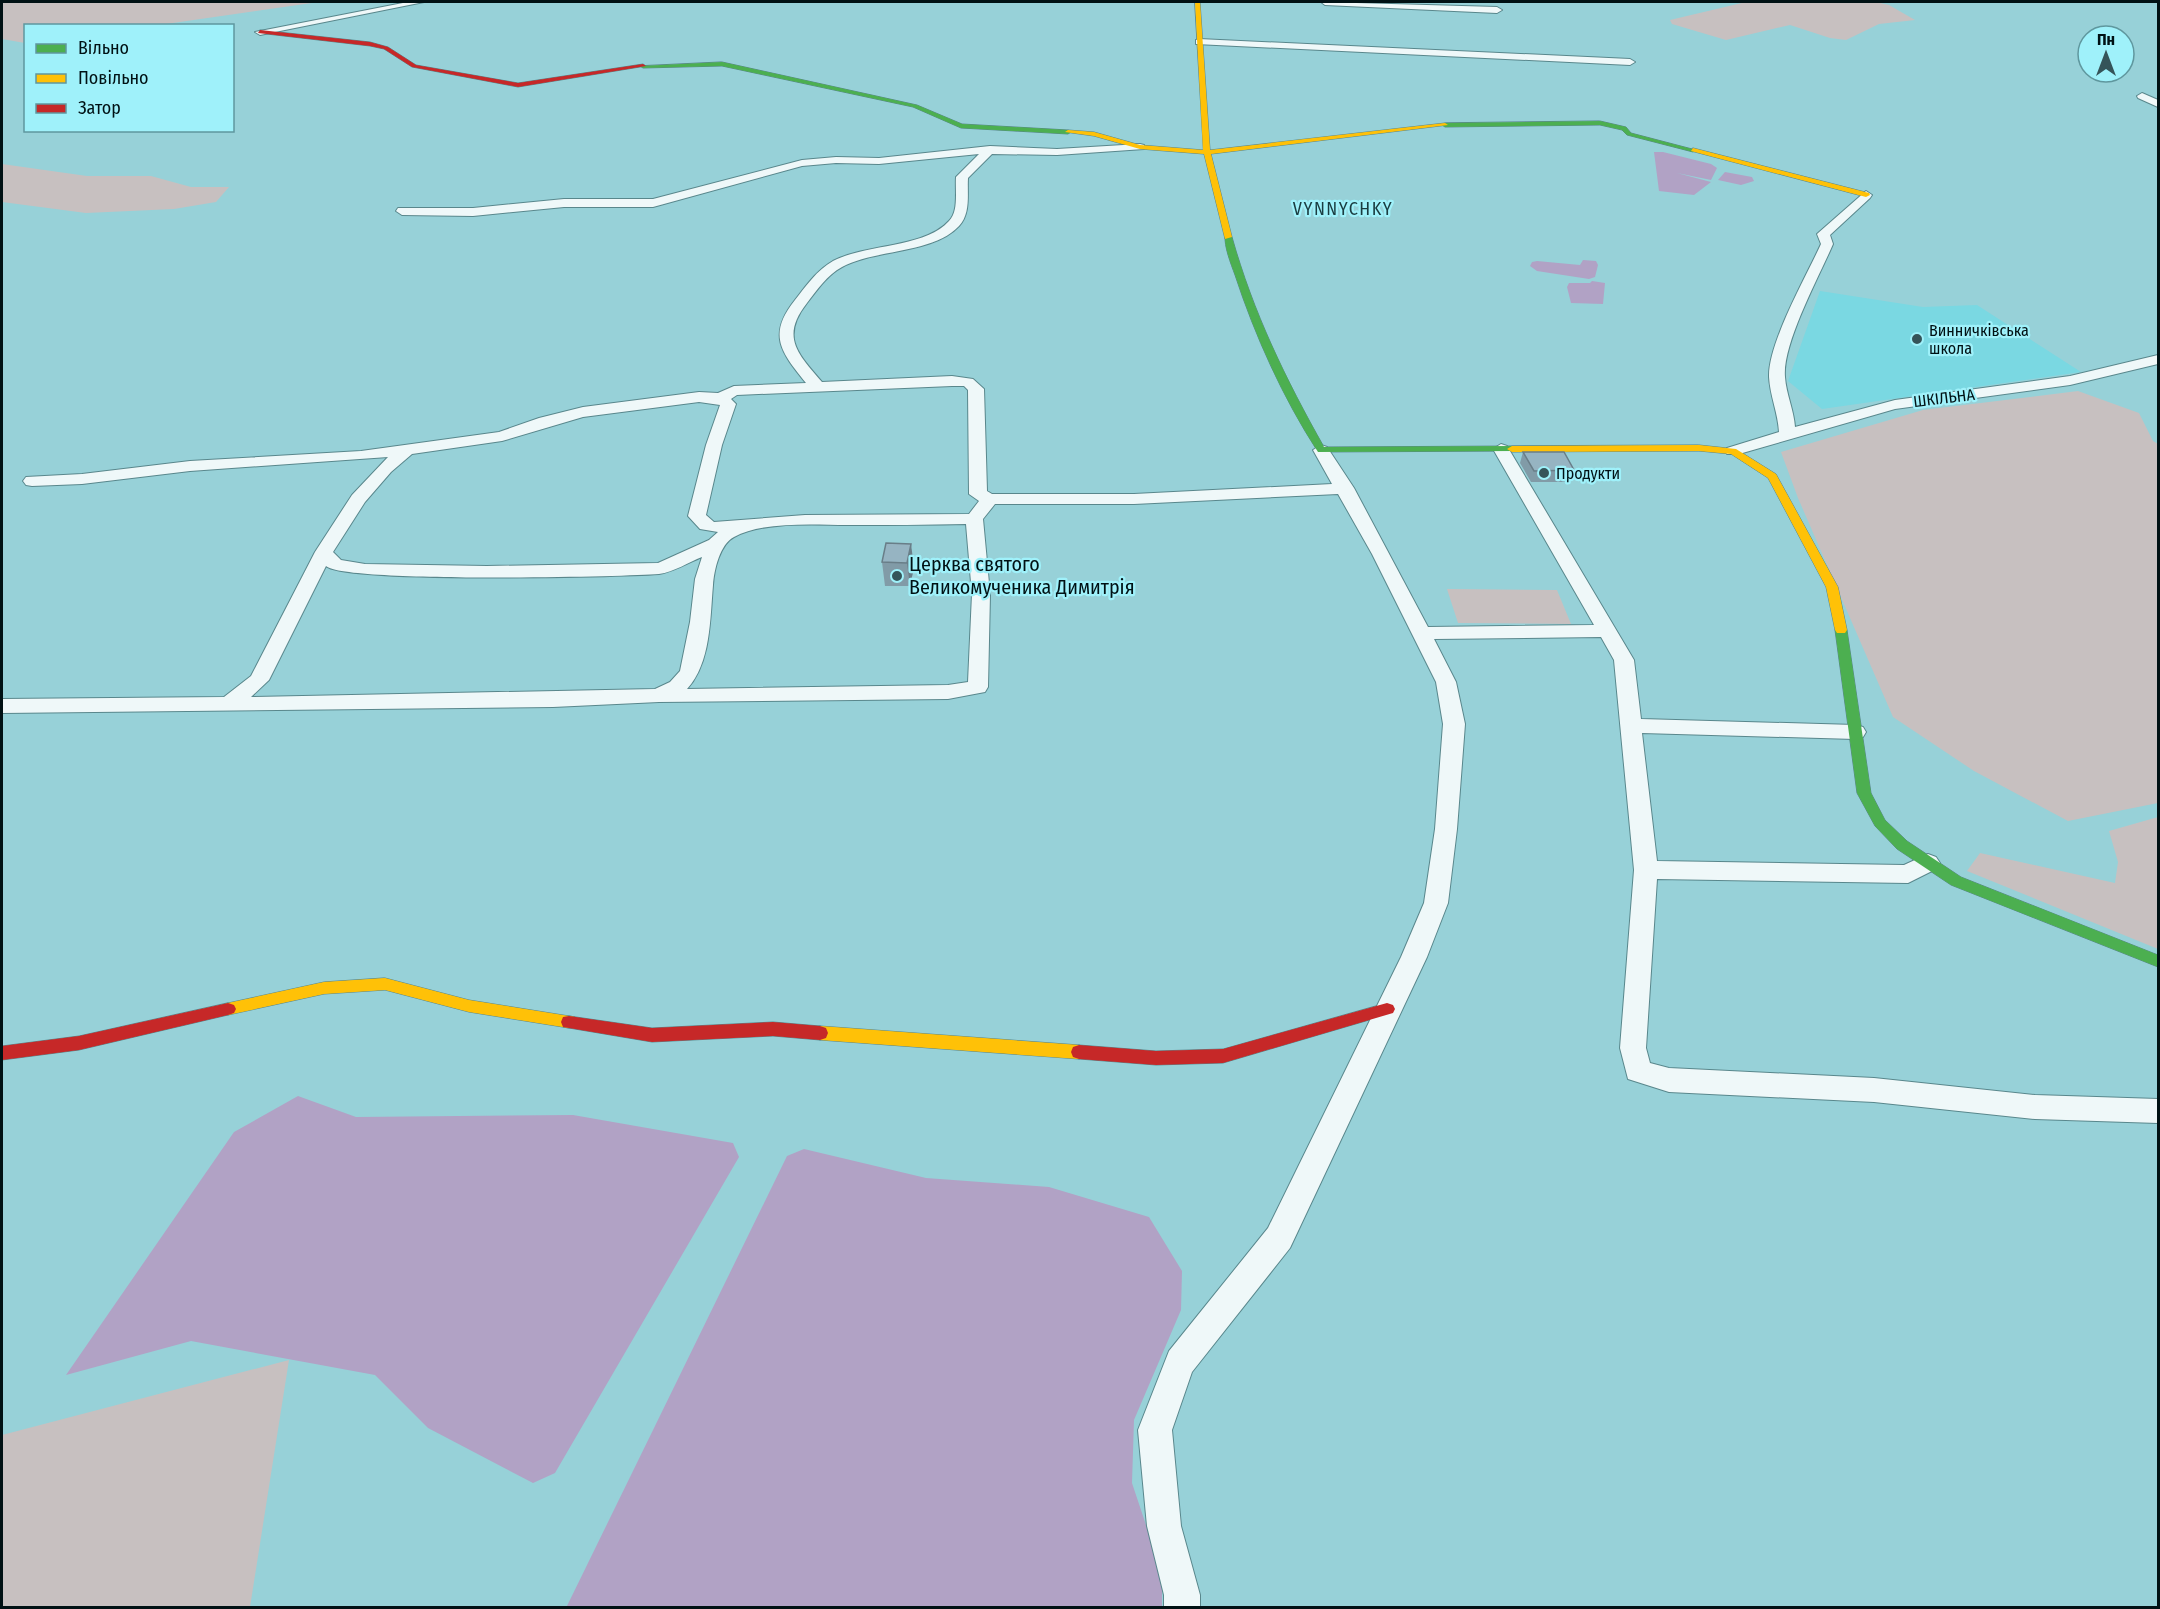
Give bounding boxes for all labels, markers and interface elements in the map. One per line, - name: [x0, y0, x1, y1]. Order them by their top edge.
- legend: [24, 24, 234, 132]
- north arrow: [2076, 24, 2136, 84]
- text: Пн: [2097, 30, 2115, 49]
- text: Вільно: [78, 37, 129, 59]
- text: Повільно: [78, 67, 149, 89]
- text: Затор: [78, 97, 121, 119]
- district label: VYNNYCHKY: [1293, 198, 1393, 220]
- place label: Винничківська школа: [1929, 321, 2029, 358]
- marker: Винничківська школа: [1910, 332, 1924, 346]
- street label: ШКІЛЬНА: [1912, 385, 1976, 411]
- place label: Продукти: [1556, 464, 1620, 483]
- marker: Продукти: [1537, 466, 1551, 480]
- place label: Церква святого Великомученика Димитрія: [909, 552, 1135, 599]
- marker: Церква святого Великомученика Димитрія: [890, 569, 904, 583]

